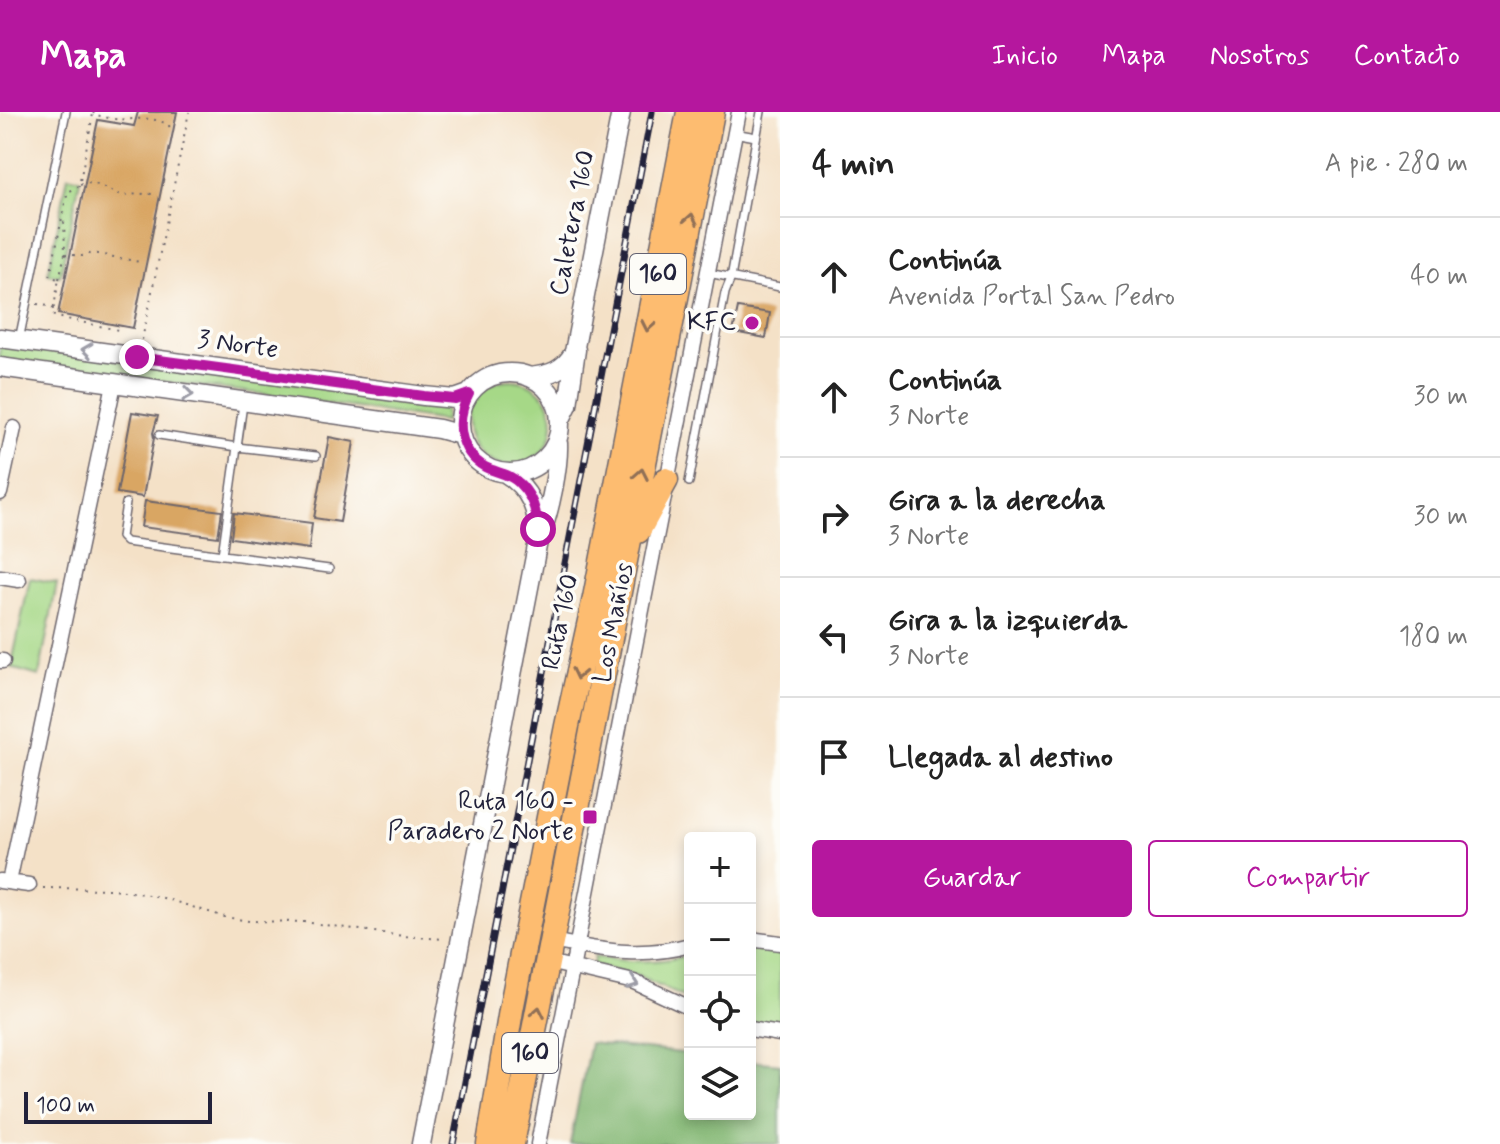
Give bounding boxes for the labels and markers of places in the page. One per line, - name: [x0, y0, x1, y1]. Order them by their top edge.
- place label: KFC: [687, 306, 736, 340]
- marker: KFC: [743, 314, 761, 332]
- place label: Ruta 160 - Paradero 2 Norte: [388, 785, 574, 849]
- marker: Ruta 160 - Paradero 2 Norte: [581, 808, 599, 826]

